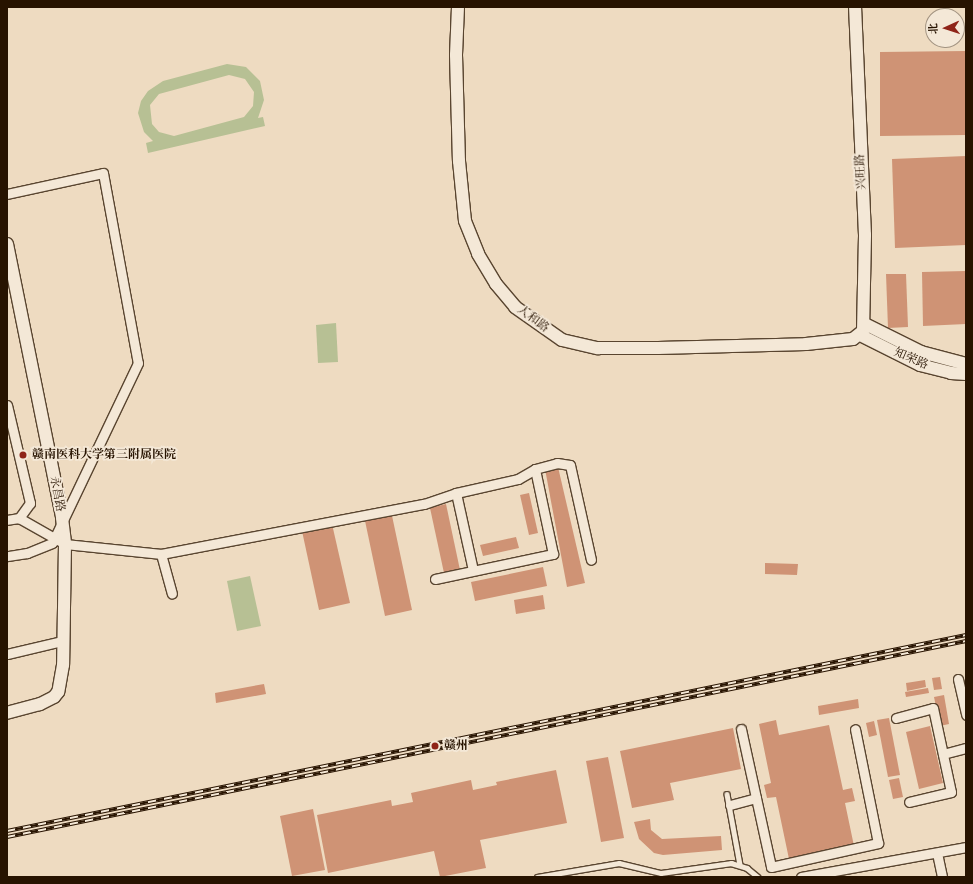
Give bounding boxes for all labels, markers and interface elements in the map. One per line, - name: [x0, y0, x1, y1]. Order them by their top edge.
- north arrow: [925, 8, 965, 48]
- text: 北: [927, 23, 941, 34]
- street label: 兴旺路: [853, 154, 869, 190]
- street label: 人和路: [514, 302, 552, 336]
- street label: 知荣路: [892, 345, 930, 373]
- place label: 赣南医科大学第三附属医院: [32, 448, 176, 462]
- marker: 赣南医科大学第三附属医院: [17, 449, 29, 461]
- street label: 永昌路: [46, 475, 68, 513]
- place label: 赣州: [444, 739, 468, 753]
- marker: 赣州: [429, 740, 441, 752]

